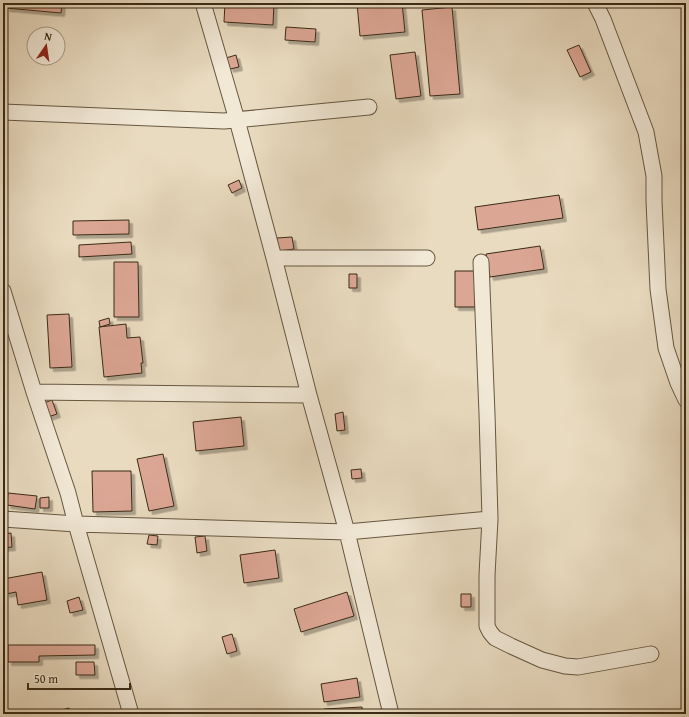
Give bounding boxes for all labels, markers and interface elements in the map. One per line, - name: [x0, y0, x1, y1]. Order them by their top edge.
- north arrow: [26, 26, 66, 66]
- text: N: [43, 28, 54, 45]
- scale bar: [28, 665, 130, 691]
- text: 50 m: [34, 670, 58, 687]

